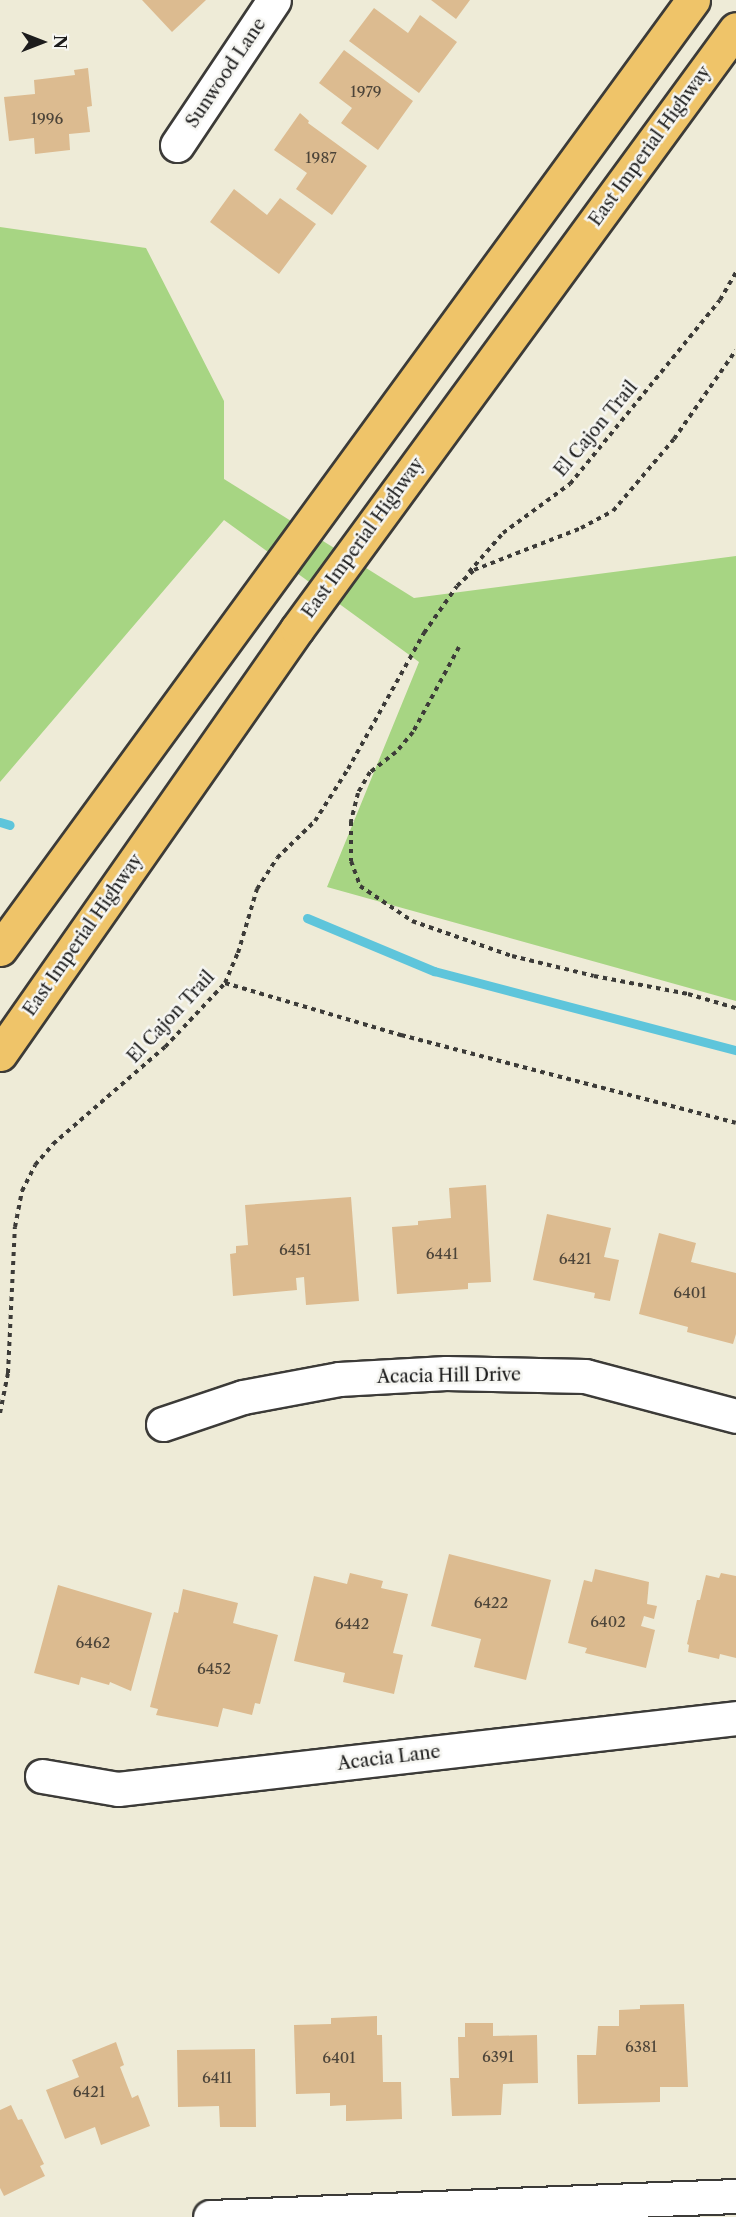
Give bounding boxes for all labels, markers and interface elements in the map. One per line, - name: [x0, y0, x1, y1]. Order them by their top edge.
- north arrow: [12, 12, 72, 72]
- street label: Sunwood Lane: [181, 14, 271, 132]
- text: N: [50, 35, 70, 49]
- street label: East Imperial Highway: [585, 62, 715, 230]
- house number: 1979: [350, 83, 382, 101]
- house number: 1996: [31, 110, 63, 128]
- house number: 1987: [305, 149, 337, 167]
- street label: El Cajon Trail: [550, 377, 642, 481]
- street label: East Imperial Highway: [298, 454, 428, 622]
- street label: East Imperial Highway: [19, 850, 147, 1020]
- street label: El Cajon Trail: [123, 966, 219, 1068]
- house number: 6451: [279, 1241, 311, 1259]
- house number: 6441: [426, 1245, 458, 1263]
- house number: 6421: [559, 1250, 591, 1268]
- house number: 6401: [673, 1284, 707, 1302]
- street label: Acacia Hill Drive: [377, 1364, 521, 1388]
- house number: 6422: [474, 1594, 508, 1612]
- house number: 6402: [590, 1613, 626, 1631]
- house number: 6442: [335, 1615, 369, 1633]
- house number: 6462: [76, 1634, 110, 1652]
- house number: 6452: [197, 1660, 231, 1678]
- street label: Acacia Lane: [336, 1741, 442, 1775]
- house number: 6381: [625, 2038, 657, 2056]
- house number: 6391: [482, 2048, 514, 2066]
- house number: 6401: [322, 2049, 356, 2067]
- house number: 6411: [202, 2069, 232, 2087]
- house number: 6421: [73, 2083, 105, 2101]

